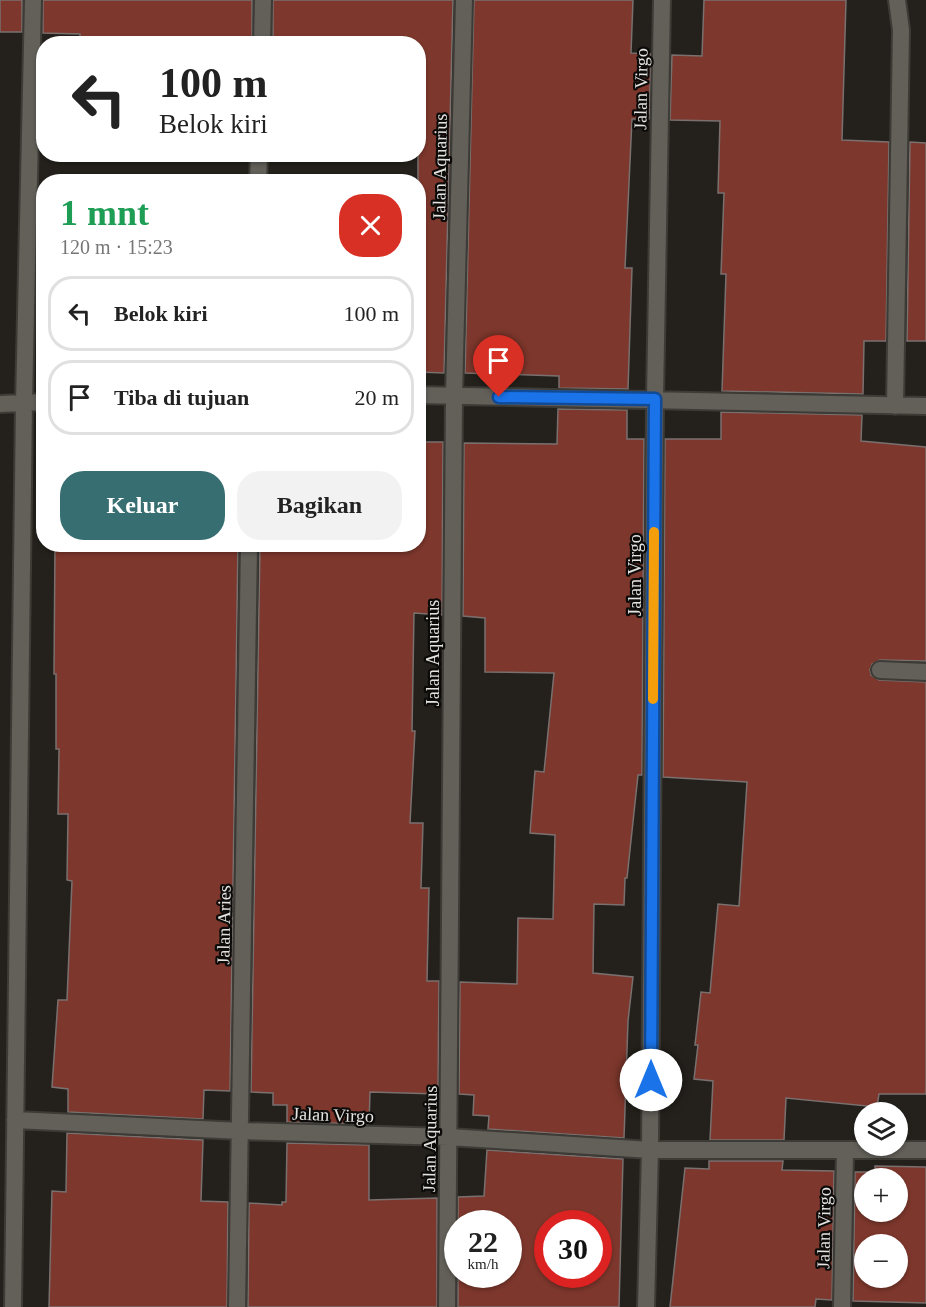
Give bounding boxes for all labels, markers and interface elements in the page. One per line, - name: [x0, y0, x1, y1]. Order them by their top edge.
- street label: Jalan Virgo: [630, 48, 652, 130]
- icon: left: [60, 60, 138, 138]
- text: 100 m: [159, 60, 268, 106]
- text: Belok kiri: [159, 109, 268, 139]
- street label: Jalan Aquarius: [429, 114, 451, 220]
- text: 1 mnt: [60, 193, 149, 233]
- button: close: [339, 194, 402, 257]
- text: 120 m · 15:23: [60, 236, 173, 258]
- icon: left: [63, 297, 96, 330]
- text: Belok kiri: [114, 301, 208, 326]
- text: 100 m: [343, 301, 399, 326]
- pin: [473, 335, 524, 397]
- icon: arrive: [482, 344, 515, 377]
- icon: arrive: [63, 381, 96, 414]
- text: Tiba di tujuan: [114, 385, 249, 410]
- text: 20 m: [354, 385, 399, 410]
- button: Keluar: [60, 471, 225, 540]
- button: Bagikan: [237, 471, 402, 540]
- street label: Jalan Virgo: [625, 534, 645, 616]
- street label: Jalan Aquarius: [423, 600, 443, 706]
- street label: Jalan Aries: [213, 885, 235, 965]
- position arrow: [619, 1048, 683, 1112]
- street label: Jalan Aquarius: [419, 1086, 441, 1192]
- map controls: [854, 1102, 908, 1288]
- button: layers: [854, 1102, 908, 1156]
- street label: Jalan Virgo: [292, 1104, 374, 1126]
- button: +: [854, 1168, 908, 1222]
- street label: Jalan Virgo: [813, 1187, 835, 1269]
- speed limit sign: 30: [534, 1210, 612, 1288]
- text: 22: [468, 1225, 498, 1258]
- button: −: [854, 1234, 908, 1288]
- text: km/h: [468, 1256, 498, 1272]

